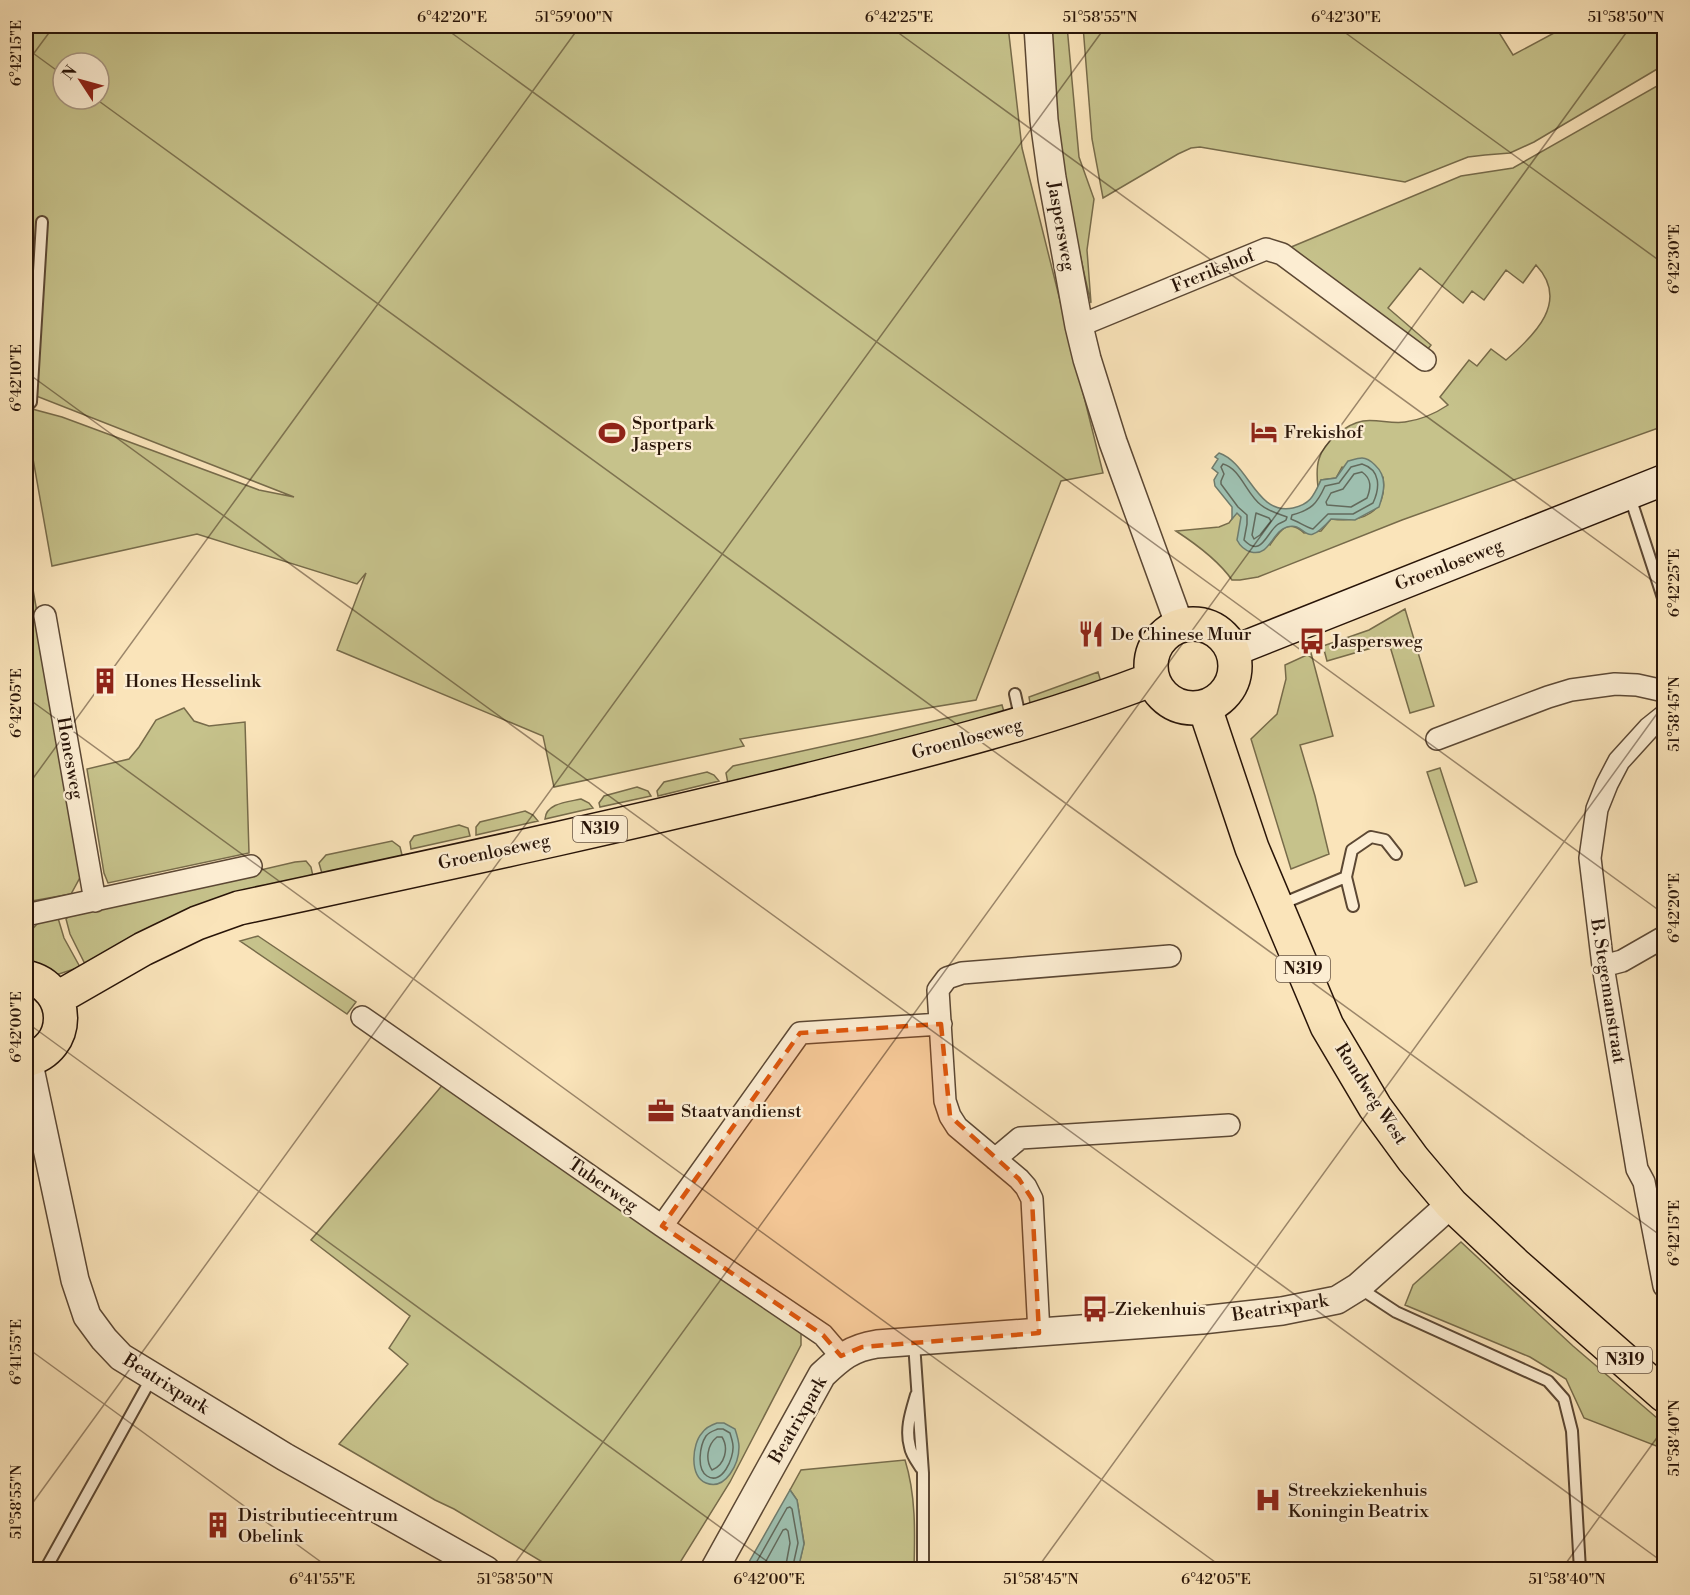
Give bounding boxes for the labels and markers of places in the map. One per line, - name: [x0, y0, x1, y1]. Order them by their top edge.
- place label: Sportpark Jaspers: [631, 412, 716, 456]
- hotel icon: Frekishof: [1249, 417, 1279, 447]
- sports icon: Sportpark Jaspers: [597, 418, 627, 448]
- place label: Frekishof: [1284, 421, 1364, 444]
- restaurant icon: De Chinese Muur: [1076, 619, 1106, 649]
- place label: De Chinese Muur: [1111, 623, 1252, 646]
- bus stop icon: Jaspersweg: [1297, 626, 1327, 656]
- place label: Jaspersweg: [1331, 630, 1424, 653]
- building icon: Hones Hesselink: [90, 666, 120, 696]
- place label: Hones Hesselink: [125, 670, 262, 693]
- office icon: Staatvandienst: [646, 1096, 676, 1126]
- place label: Staatvandienst: [681, 1100, 802, 1123]
- bus stop icon: Ziekenhuis: [1080, 1294, 1110, 1324]
- place label: Ziekenhuis: [1115, 1298, 1206, 1321]
- place label: Streekziekenhuis Koningin Beatrix: [1288, 1479, 1429, 1523]
- hospital icon: Streekziekenhuis Koningin Beatrix: [1253, 1485, 1283, 1515]
- place label: Distributiecentrum Obelink: [238, 1504, 398, 1548]
- building icon: Distributiecentrum Obelink: [203, 1510, 233, 1540]

